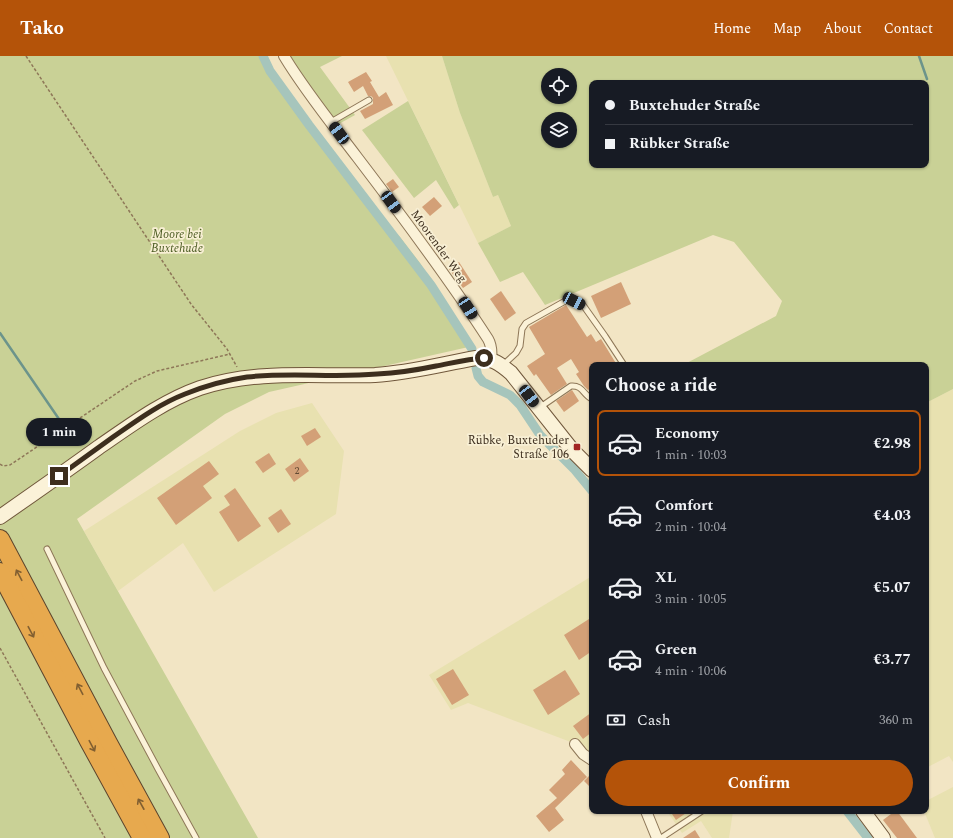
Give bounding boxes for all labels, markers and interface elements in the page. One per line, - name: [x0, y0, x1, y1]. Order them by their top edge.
- text: Tako: [20, 14, 64, 43]
- text: Home: [713, 18, 751, 39]
- text: Map: [773, 18, 801, 39]
- text: About: [823, 18, 862, 39]
- text: Contact: [884, 18, 933, 39]
- map controls: [541, 68, 577, 148]
- button: locate: [541, 68, 577, 104]
- text: Buxtehuder Straße: [629, 94, 760, 117]
- button: layers: [541, 112, 577, 148]
- car: [327, 120, 351, 146]
- text: Rübker Straße: [629, 132, 730, 155]
- car: [379, 189, 403, 215]
- street label: Moorender Weg: [406, 206, 472, 287]
- park label: Moore bei Buxtehude: [151, 225, 203, 258]
- car: [561, 290, 587, 312]
- car: [456, 295, 480, 321]
- route start: [475, 349, 493, 367]
- text: Choose a ride: [605, 372, 717, 399]
- car: [517, 383, 541, 409]
- callout: 1 min: [26, 418, 92, 446]
- text: 1 min: [42, 422, 76, 442]
- text: Economy: [655, 422, 719, 445]
- icon: car: [607, 425, 643, 461]
- place label: Rübke, Buxtehuder Straße 106: [468, 431, 569, 464]
- text: €2.98: [873, 432, 911, 455]
- marker: Rübke, Buxtehuder Straße 106: [572, 442, 582, 452]
- text: 1 min · 10:03: [655, 445, 727, 465]
- house number: 2: [295, 463, 300, 479]
- route end: [50, 467, 68, 485]
- text: Comfort: [655, 494, 713, 517]
- icon: car: [607, 497, 643, 533]
- text: €4.03: [873, 504, 911, 527]
- text: 2 min · 10:04: [655, 517, 727, 537]
- text: XL: [655, 566, 676, 589]
- one-way arrow: [15, 569, 22, 581]
- icon: car: [607, 569, 643, 605]
- text: €5.07: [873, 576, 911, 599]
- text: 3 min · 10:05: [655, 589, 727, 609]
- one-way arrow: [28, 625, 36, 637]
- text: Green: [655, 638, 697, 661]
- icon: car: [607, 641, 643, 677]
- text: €3.77: [873, 648, 911, 671]
- text: 4 min · 10:06: [655, 661, 727, 681]
- one-way arrow: [75, 684, 83, 696]
- icon: cash: [605, 709, 627, 731]
- text: Cash: [637, 709, 670, 732]
- text: 360 m: [879, 710, 913, 730]
- one-way arrow: [89, 740, 97, 752]
- button: Confirm: [605, 760, 913, 806]
- one-way arrow: [137, 798, 145, 810]

